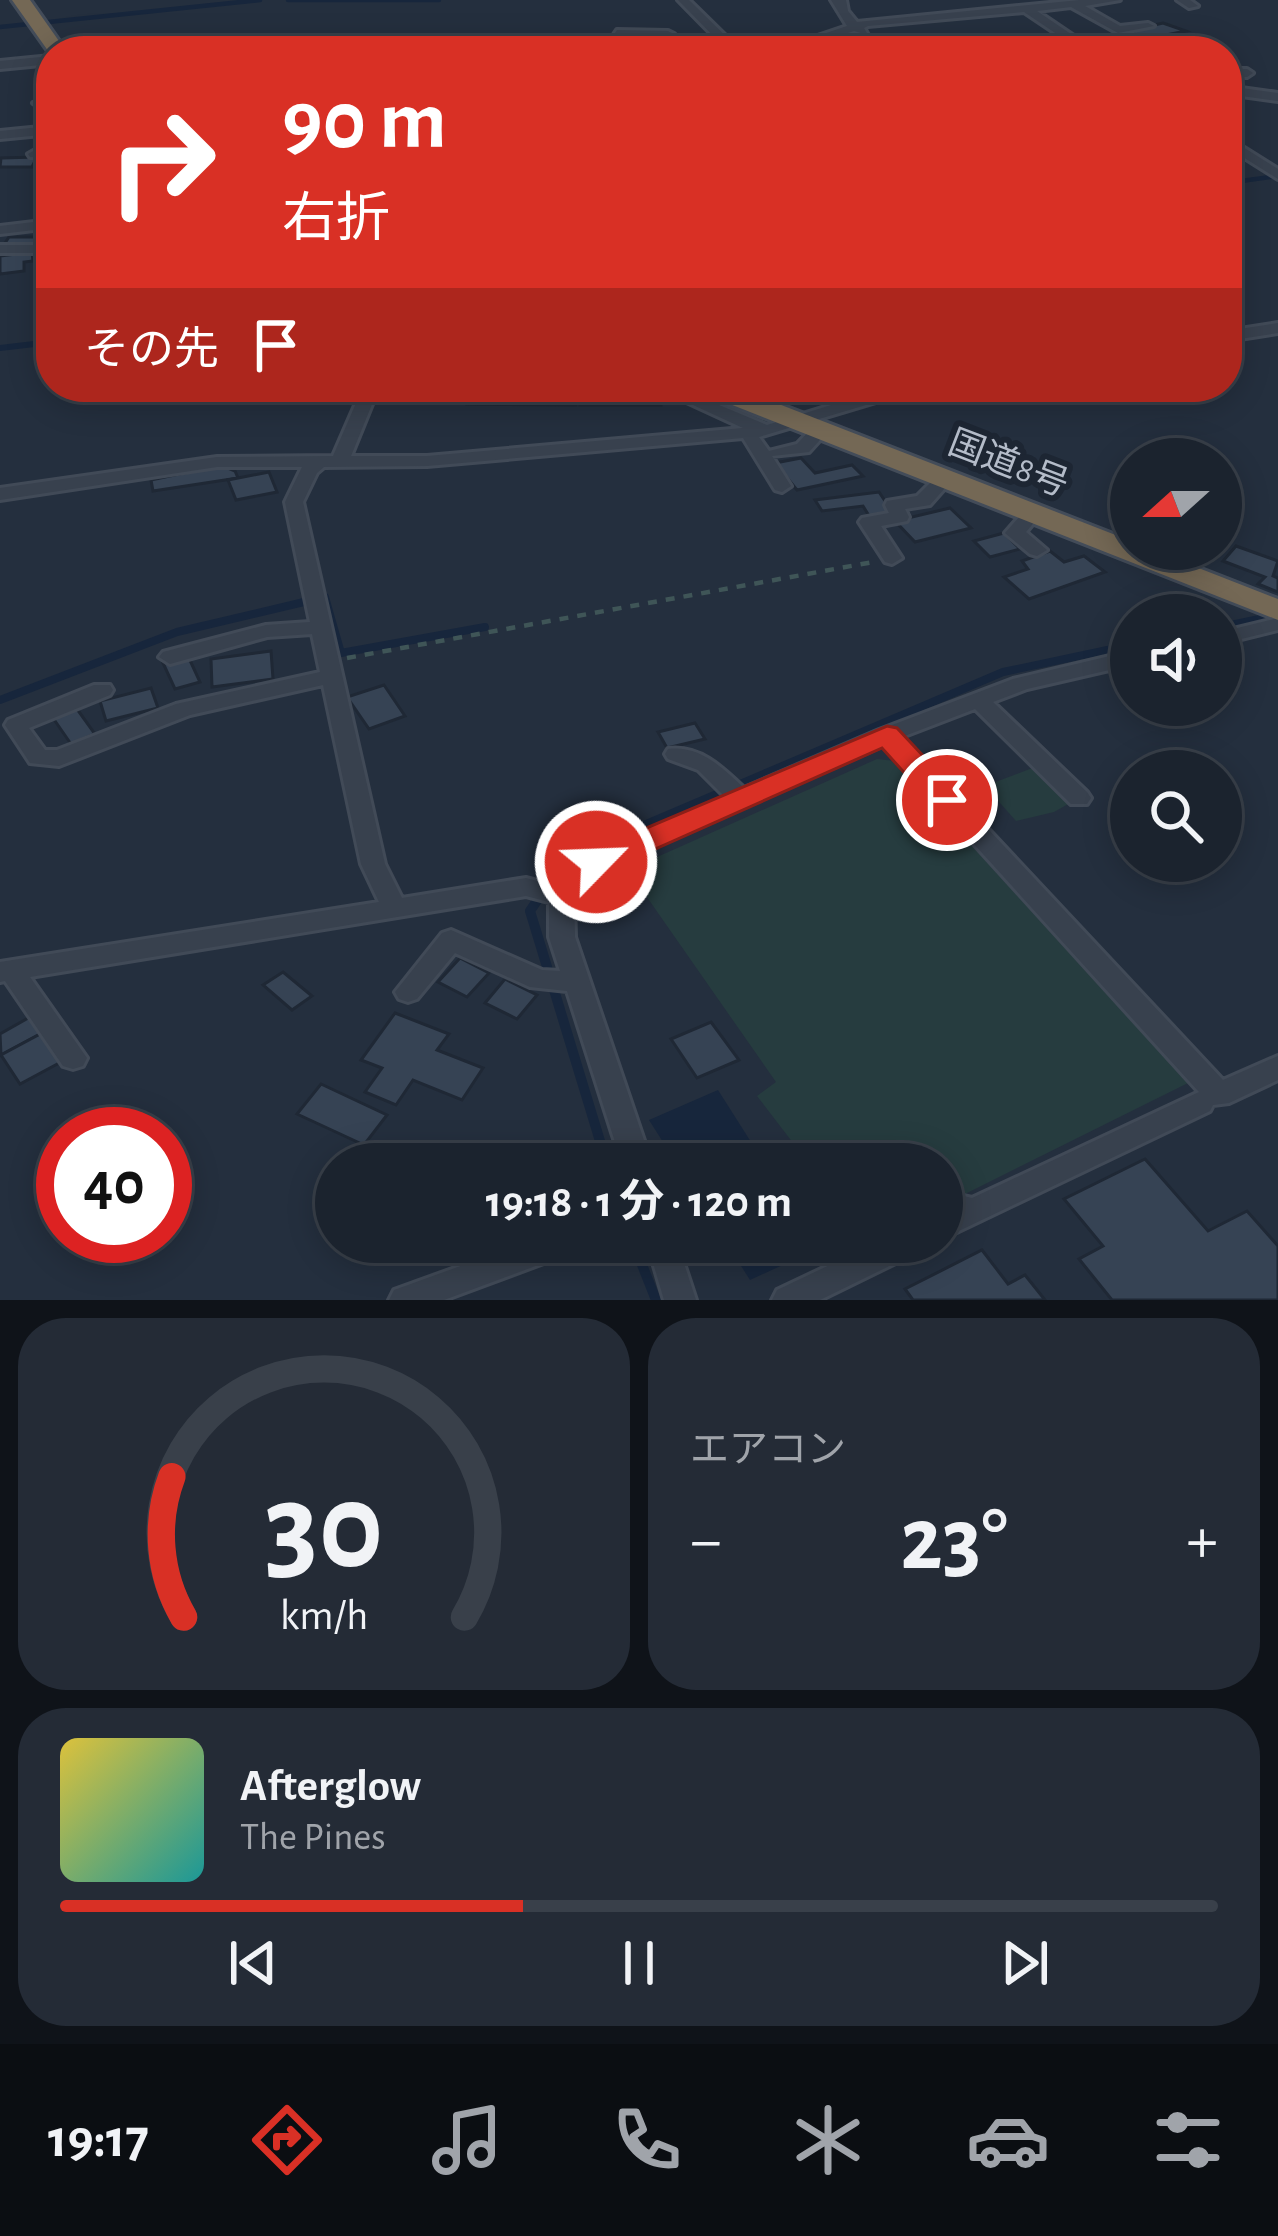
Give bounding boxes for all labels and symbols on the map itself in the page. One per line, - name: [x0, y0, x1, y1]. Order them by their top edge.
- street label: 国道8号: [943, 423, 1074, 503]
- north arrow: [1110, 438, 1242, 570]
- pin: [896, 749, 998, 851]
- position arrow: [533, 799, 659, 925]
- speed limit sign: 40: [36, 1107, 192, 1263]

